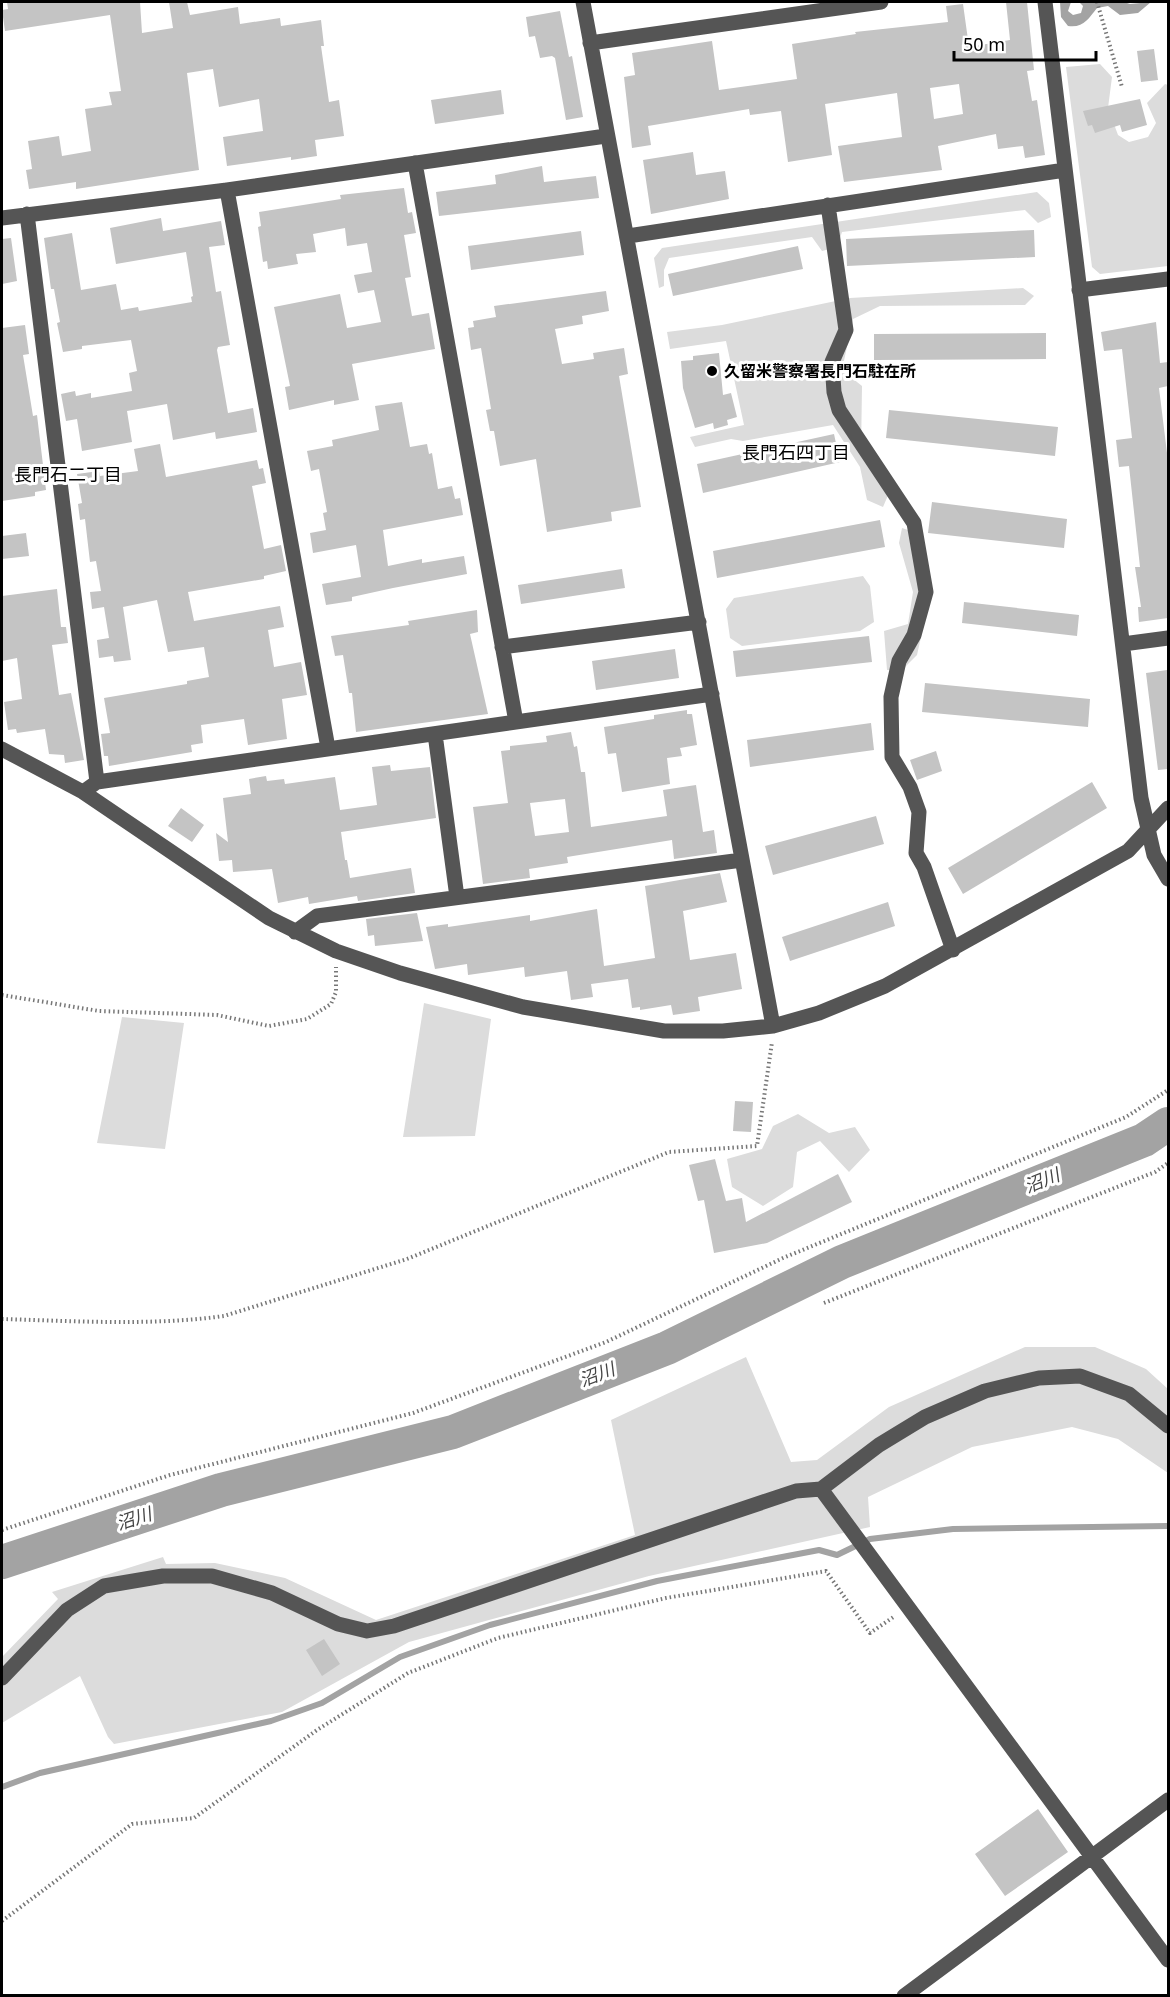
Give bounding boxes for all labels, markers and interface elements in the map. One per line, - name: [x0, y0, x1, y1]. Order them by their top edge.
- scale bar: [954, 24, 1096, 62]
- text: 50 m: [963, 32, 1005, 56]
- place label: 久留米警察署長門石駐在所: [724, 360, 916, 382]
- marker: 久留米警察署長門石駐在所: [705, 364, 719, 378]
- district label: 長門石四丁目: [742, 440, 850, 464]
- district label: 長門石二丁目: [14, 462, 122, 486]
- water label: 沼川: [1020, 1161, 1065, 1198]
- water label: 沼川: [576, 1356, 620, 1392]
- water label: 沼川: [113, 1500, 156, 1535]

